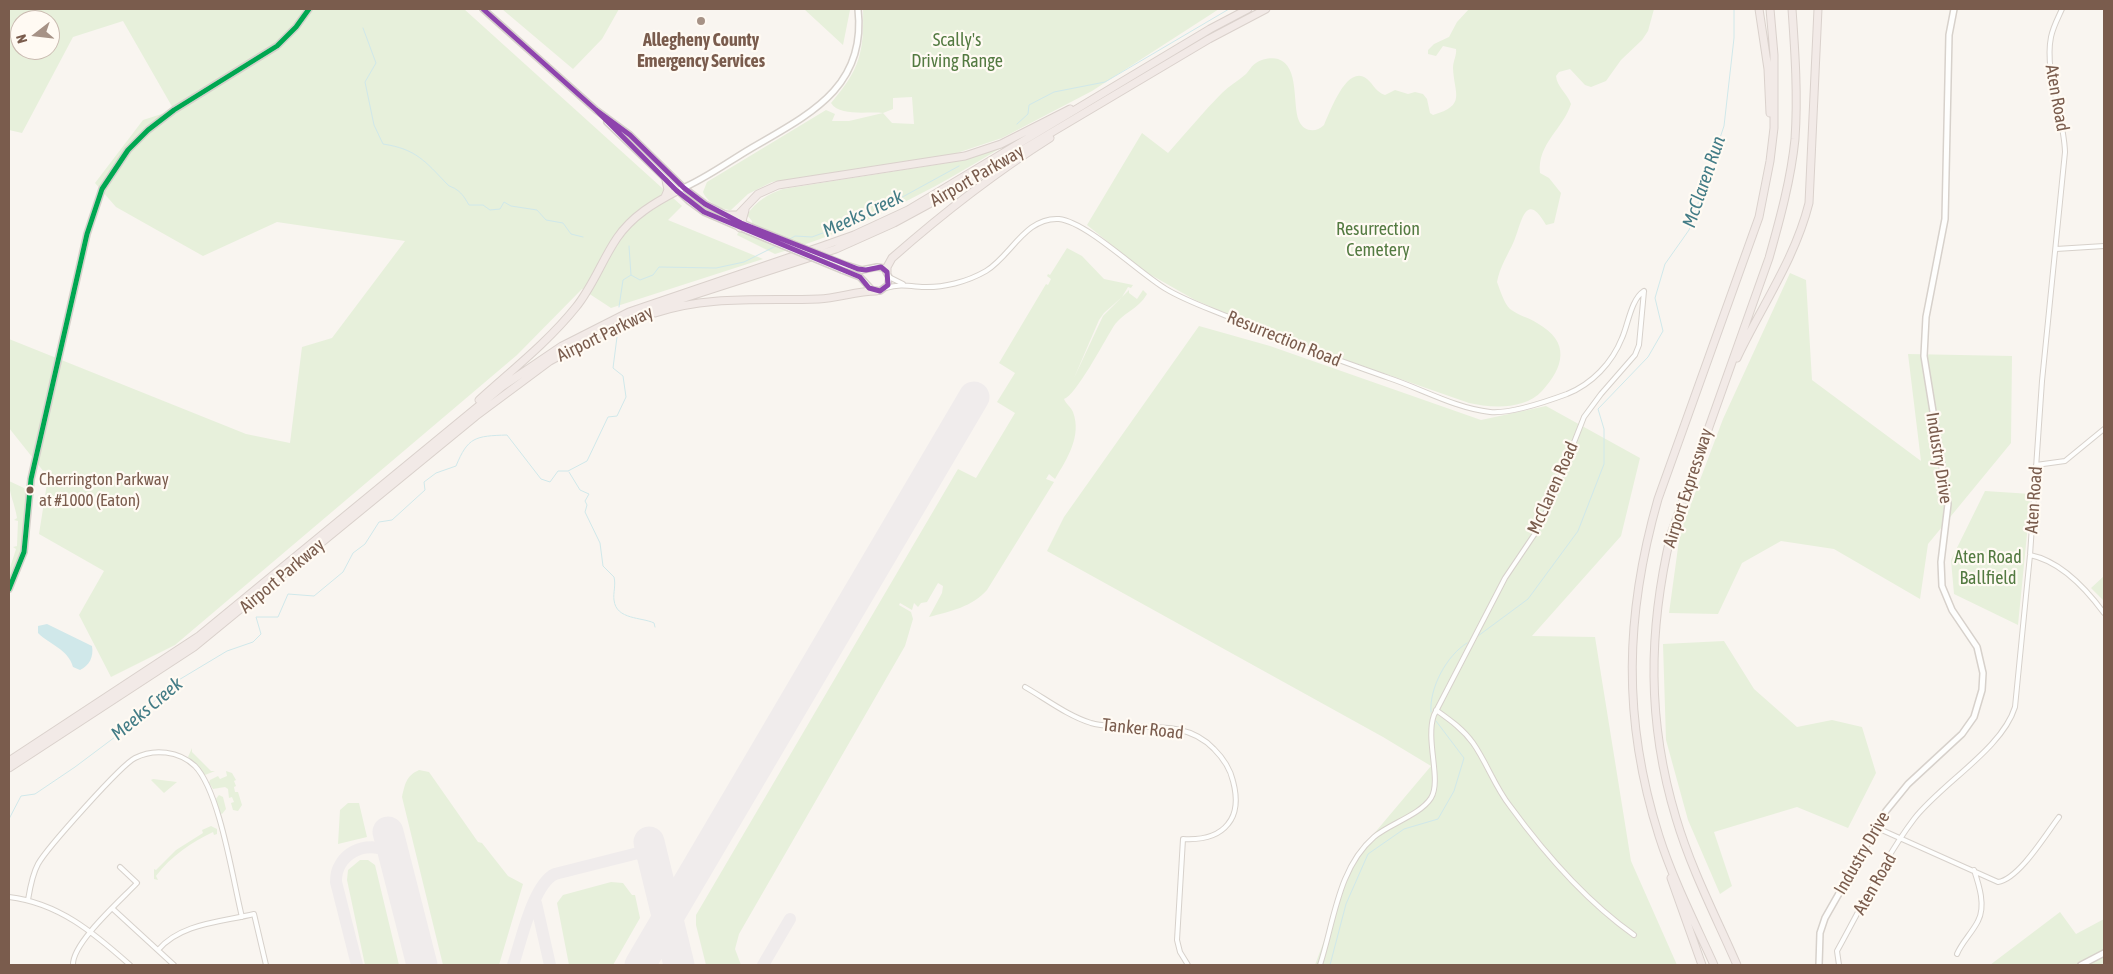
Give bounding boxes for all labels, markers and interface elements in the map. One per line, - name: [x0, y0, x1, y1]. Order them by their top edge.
- north arrow: [10, 10, 60, 60]
- marker: Allegheny County Emergency Services: [695, 15, 707, 27]
- place label: Allegheny County Emergency Services: [637, 29, 765, 72]
- park label: Scally's Driving Range: [911, 29, 1003, 72]
- text: N: [13, 33, 30, 45]
- street label: Aten Road: [2040, 63, 2074, 133]
- water label: McClaren Run: [1678, 133, 1730, 231]
- street label: Airport Parkway: [926, 141, 1028, 211]
- water label: Meeks Creek: [819, 185, 907, 243]
- park label: Resurrection Cemetery: [1336, 218, 1420, 260]
- street label: Airport Parkway: [553, 301, 657, 367]
- street label: Resurrection Road: [1224, 306, 1344, 372]
- street label: Industry Drive: [1921, 411, 1957, 505]
- street label: Airport Expressway: [1659, 426, 1717, 550]
- street label: McClaren Road: [1523, 438, 1583, 538]
- street label: Aten Road: [2021, 466, 2047, 534]
- place label: Cherrington Parkway at #1000 (Eaton): [39, 470, 169, 510]
- marker: Cherrington Parkway at #1000 (Eaton): [25, 485, 35, 495]
- street label: Airport Parkway: [235, 534, 329, 618]
- park label: Aten Road Ballfield: [1954, 546, 2022, 588]
- water label: Meeks Creek: [107, 673, 187, 745]
- street label: Tanker Road: [1101, 714, 1185, 744]
- street label: Industry Drive: [1830, 808, 1894, 898]
- street label: Aten Road: [1849, 849, 1901, 919]

